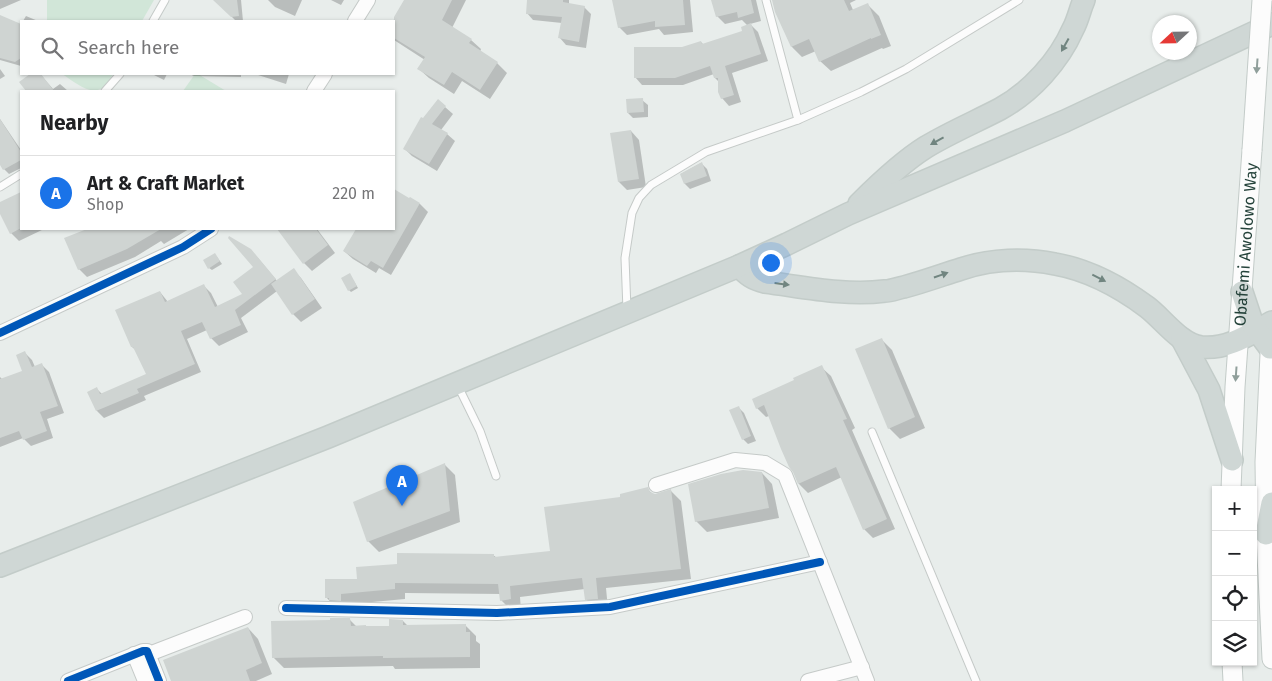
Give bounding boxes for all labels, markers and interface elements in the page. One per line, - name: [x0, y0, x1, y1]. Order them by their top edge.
- north arrow: [1152, 15, 1197, 60]
- search box: [20, 20, 395, 75]
- icon: search: [38, 34, 66, 62]
- text: Search here: [78, 36, 179, 59]
- one-way arrow: [1060, 38, 1069, 51]
- one-way arrow: [1253, 58, 1261, 74]
- text: Nearby: [40, 110, 108, 136]
- one-way arrow: [930, 137, 945, 145]
- street label: Obafemi Awolowo Way: [1230, 162, 1261, 327]
- text: Art & Craft Market: [87, 172, 244, 195]
- text: A: [51, 184, 61, 203]
- text: 220 m: [332, 184, 375, 203]
- text: Shop: [87, 195, 124, 214]
- your location: [758, 250, 784, 276]
- one-way arrow: [934, 271, 949, 279]
- one-way arrow: [1092, 274, 1106, 282]
- one-way arrow: [774, 280, 790, 288]
- one-way arrow: [1232, 366, 1240, 382]
- pin: A: [386, 465, 418, 506]
- map controls: [1212, 486, 1257, 666]
- button: +: [1212, 486, 1257, 531]
- button: −: [1212, 531, 1257, 576]
- button: locate: [1212, 576, 1257, 621]
- button: layers: [1212, 621, 1257, 666]

